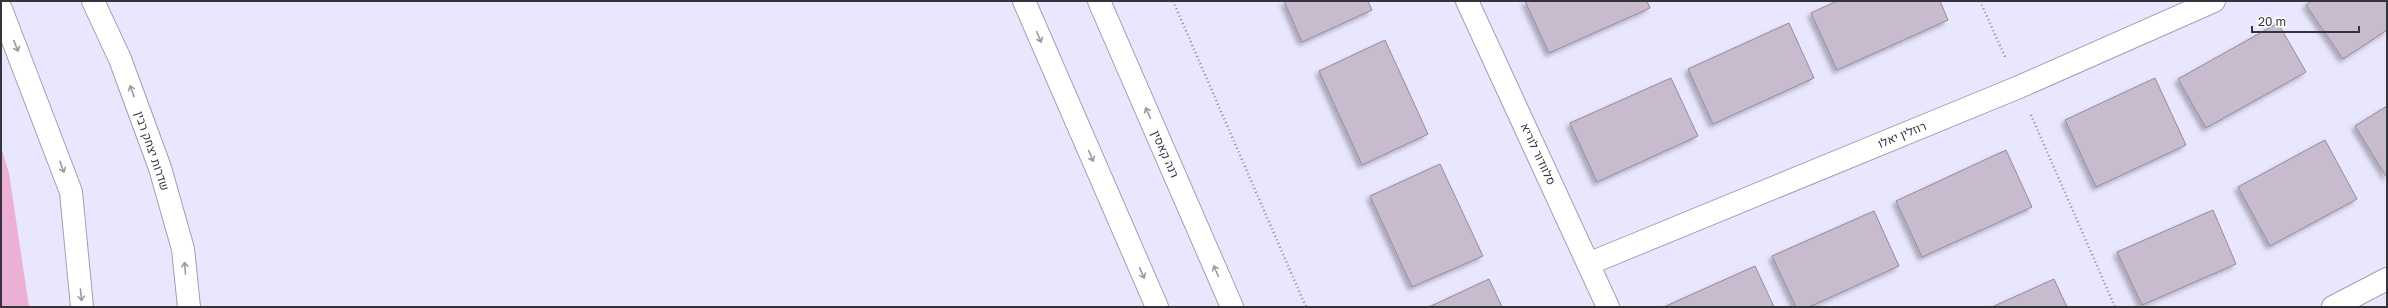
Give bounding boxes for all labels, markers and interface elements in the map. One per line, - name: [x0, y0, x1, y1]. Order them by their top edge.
- scale bar: [2252, 8, 2359, 34]
- text: 20 m: [2258, 14, 2286, 29]
- one-way arrow: [1036, 30, 1044, 42]
- one-way arrow: [12, 39, 20, 51]
- one-way arrow: [127, 85, 135, 97]
- one-way arrow: [1143, 108, 1151, 120]
- street label: שדרות יצחק רבין: [132, 109, 173, 192]
- street label: רוזלין יאלו: [1875, 118, 1928, 151]
- street label: סלוודור לוריא: [1518, 120, 1559, 187]
- street label: רנה קאסין: [1148, 128, 1183, 180]
- one-way arrow: [1088, 150, 1095, 162]
- one-way arrow: [58, 161, 66, 173]
- one-way arrow: [182, 262, 189, 275]
- one-way arrow: [1212, 266, 1220, 278]
- one-way arrow: [1139, 267, 1146, 279]
- one-way arrow: [78, 288, 85, 301]

